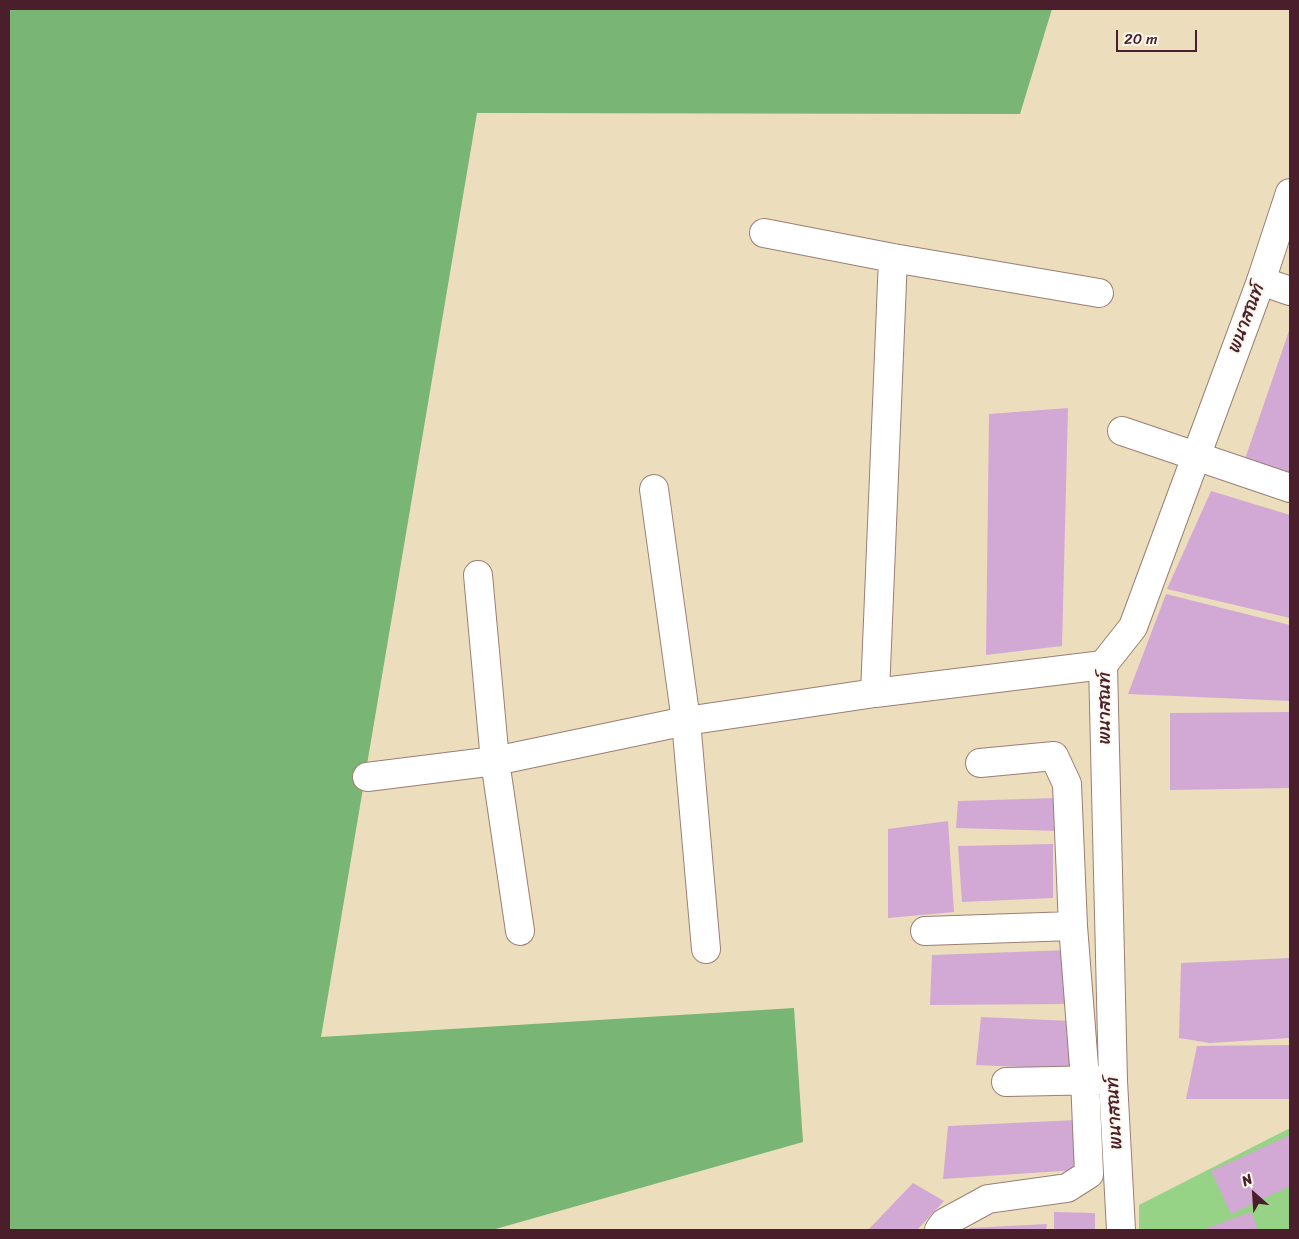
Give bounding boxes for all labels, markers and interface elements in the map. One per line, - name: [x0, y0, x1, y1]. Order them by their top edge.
- scale bar: [1119, 20, 1200, 52]
- text: 20 m: [1124, 26, 1158, 52]
- street label: พนาสณฑ์: [1224, 280, 1270, 356]
- street label: พนาสณฑ์: [1094, 672, 1116, 744]
- street label: พนาสณฑ์: [1102, 1076, 1128, 1150]
- text: N: [1237, 1167, 1257, 1193]
- north arrow: [1229, 1169, 1279, 1219]

